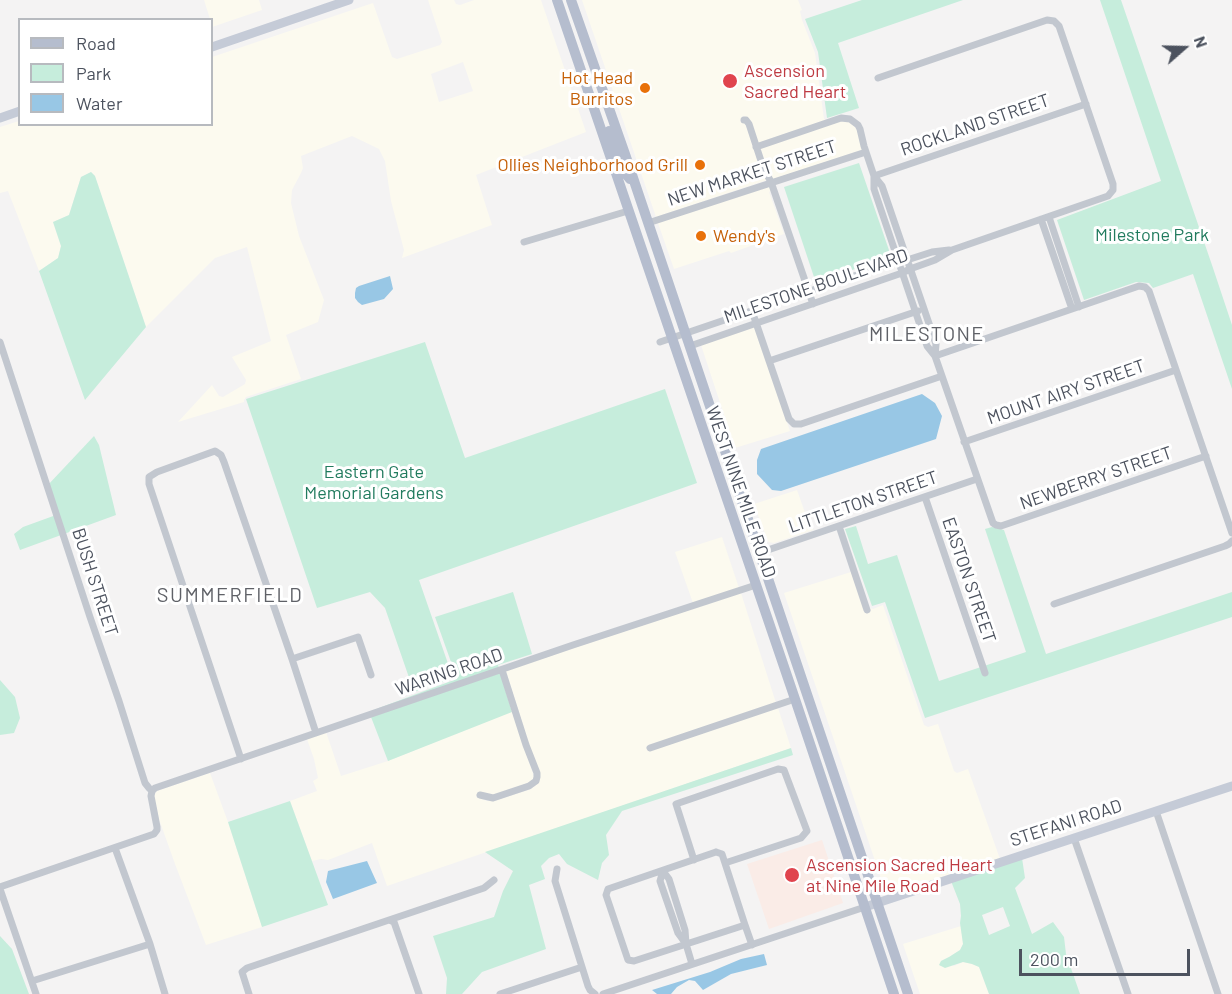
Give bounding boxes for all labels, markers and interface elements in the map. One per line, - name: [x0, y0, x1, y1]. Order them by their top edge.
- legend: [18, 18, 213, 126]
- north arrow: [1154, 18, 1214, 78]
- text: Road: [76, 32, 116, 54]
- text: N: [1191, 33, 1212, 50]
- place label: Ascension Sacred Heart: [744, 60, 846, 103]
- text: Park: [76, 62, 111, 84]
- place label: Hot Head Burritos: [561, 67, 633, 110]
- marker: Ascension Sacred Heart: [721, 72, 739, 90]
- marker: Hot Head Burritos: [638, 81, 652, 95]
- street label: ROCKLAND STREET: [898, 89, 1052, 161]
- text: Water: [76, 92, 123, 114]
- street label: NEW MARKET STREET: [665, 135, 839, 211]
- place label: Ollies Neighborhood Grill: [497, 154, 688, 176]
- marker: Ollies Neighborhood Grill: [693, 158, 707, 172]
- park label: Milestone Park: [1095, 224, 1209, 246]
- place label: Wendy's: [713, 225, 776, 247]
- marker: Wendy's: [694, 229, 708, 243]
- street label: MILESTONE BOULEVARD: [721, 244, 911, 328]
- district label: MILESTONE: [869, 322, 985, 346]
- street label: MOUNT AIRY STREET: [984, 355, 1148, 429]
- street label: WEST NINE MILE ROAD: [701, 403, 781, 581]
- street label: NEWBERRY STREET: [1017, 442, 1175, 514]
- park label: Eastern Gate Memorial Gardens: [304, 461, 444, 504]
- street label: LITTLETON STREET: [786, 466, 940, 538]
- street label: EASTON STREET: [937, 515, 1001, 645]
- street label: BUSH STREET: [67, 525, 123, 639]
- district label: SUMMERFIELD: [157, 583, 303, 607]
- street label: WARING ROAD: [393, 644, 505, 700]
- street label: STEFANI ROAD: [1007, 795, 1125, 851]
- place label: Ascension Sacred Heart at Nine Mile Road: [806, 854, 993, 896]
- marker: Ascension Sacred Heart at Nine Mile Road: [783, 866, 801, 884]
- scale bar: [1022, 937, 1193, 975]
- text: 200 m: [1030, 948, 1078, 970]

